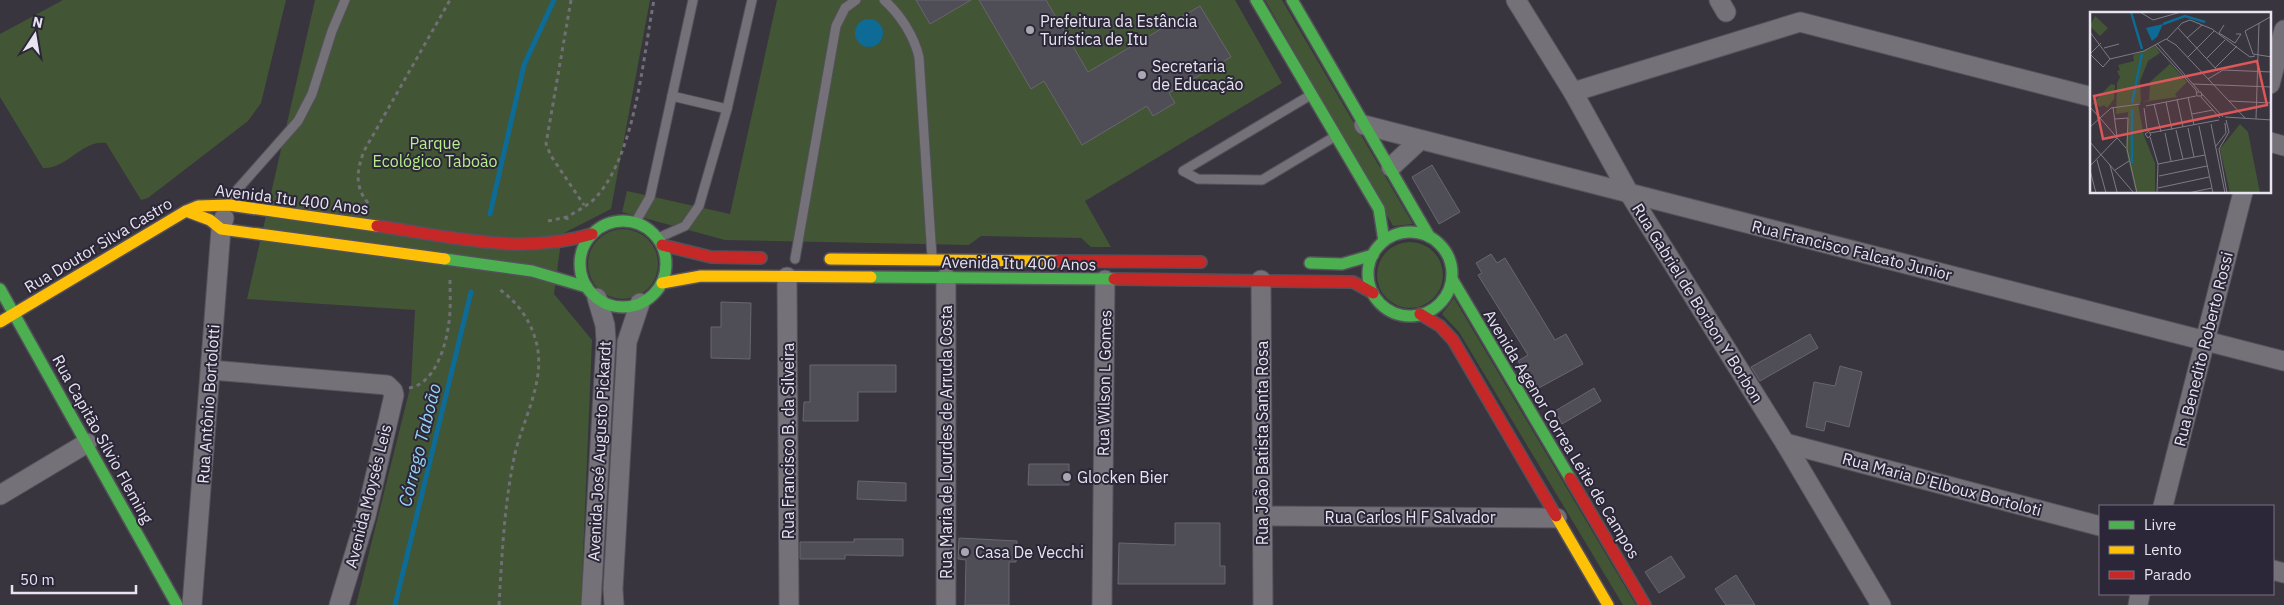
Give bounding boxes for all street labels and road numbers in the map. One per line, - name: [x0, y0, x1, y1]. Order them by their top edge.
- street label: Avenida Itu 400 Anos: [214, 180, 370, 218]
- street label: Rua Doutor Silva Castro: [21, 193, 175, 297]
- street label: Rua Gabriel de Borbon Y Borbon: [1628, 200, 1768, 406]
- street label: Rua Francisco Falcato Junior: [1750, 215, 1954, 285]
- street label: Rua Benedito Roberto Rossi: [2169, 250, 2237, 448]
- street label: Avenida Itu 400 Anos: [941, 252, 1097, 274]
- street label: Rua Maria de Lourdes de Arruda Costa: [936, 305, 956, 579]
- street label: Avenida Agenor Correa Leite de Campos: [1480, 306, 1644, 562]
- street label: Rua Wilson L Gomes: [1093, 310, 1115, 456]
- street label: Rua Antônio Bortolotti: [192, 324, 224, 484]
- street label: Avenida José Augusto Pickardt: [583, 340, 615, 562]
- street label: Rua João Batista Santa Rosa: [1252, 340, 1272, 545]
- street label: Rua Francisco B. da Silveira: [778, 342, 798, 539]
- street label: Rua Capitão Sílvio Fleming: [48, 351, 158, 527]
- street label: Avenida Moysés Leis: [340, 422, 396, 570]
- street label: Rua Maria D'Elboux Bortoloti: [1840, 448, 2044, 520]
- street label: Rua Carlos H F Salvador: [1324, 507, 1496, 527]

